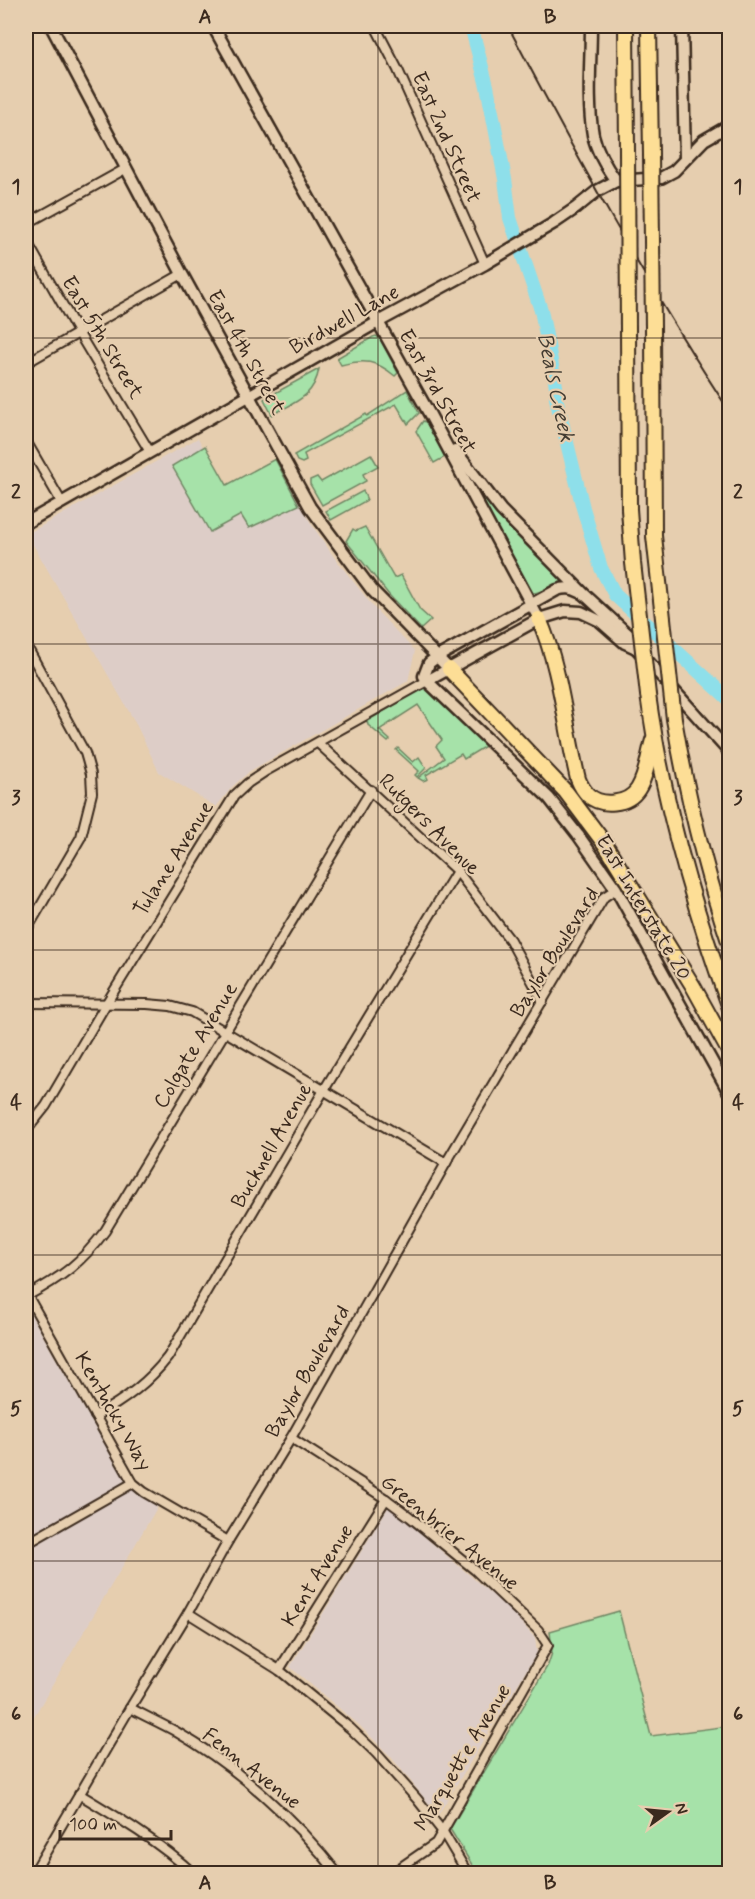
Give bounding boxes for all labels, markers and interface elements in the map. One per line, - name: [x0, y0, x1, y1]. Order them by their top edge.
- text: A: [198, 4, 212, 31]
- text: B: [544, 4, 557, 31]
- street label: East 2nd Street: [405, 67, 488, 208]
- text: 1: [12, 174, 20, 201]
- text: 1: [734, 174, 742, 201]
- street label: East 5th Street: [54, 271, 150, 405]
- street label: Birdwell Lane: [285, 278, 404, 362]
- street label: East 4th Street: [200, 285, 292, 420]
- street label: East 3rd Street: [391, 324, 483, 459]
- water label: Beals Creek: [530, 330, 580, 444]
- text: 2: [11, 479, 21, 506]
- text: 2: [733, 479, 743, 506]
- street label: Rutgers Avenue: [372, 768, 486, 882]
- text: 3: [11, 785, 21, 812]
- text: 3: [733, 785, 743, 812]
- street label: Tulane Avenue: [127, 795, 221, 922]
- street label: East Interstate 20: [589, 829, 698, 986]
- street label: Baylor Boulevard: [504, 882, 606, 1023]
- street label: Colgate Avenue: [147, 977, 245, 1114]
- street label: Bucknell Avenue: [225, 1078, 319, 1213]
- text: 4: [10, 1090, 22, 1117]
- text: 4: [732, 1090, 744, 1117]
- street label: Baylor Boulevard: [259, 1300, 357, 1443]
- street label: Kentucky Way: [68, 1347, 159, 1476]
- text: 5: [10, 1396, 22, 1423]
- text: 5: [732, 1396, 744, 1423]
- street label: Greenbrier Avenue: [374, 1468, 524, 1597]
- street label: Kent Avenue: [275, 1519, 360, 1632]
- street label: Marquette Avenue: [408, 1679, 518, 1836]
- text: 6: [11, 1701, 21, 1728]
- text: 6: [733, 1701, 743, 1728]
- street label: Fenn Avenue: [196, 1721, 306, 1816]
- north arrow: [638, 1782, 698, 1842]
- text: N: [670, 1801, 693, 1816]
- scale bar: [60, 1803, 171, 1841]
- text: 100 m: [69, 1813, 117, 1837]
- text: A: [198, 1870, 212, 1897]
- text: B: [544, 1870, 557, 1897]

